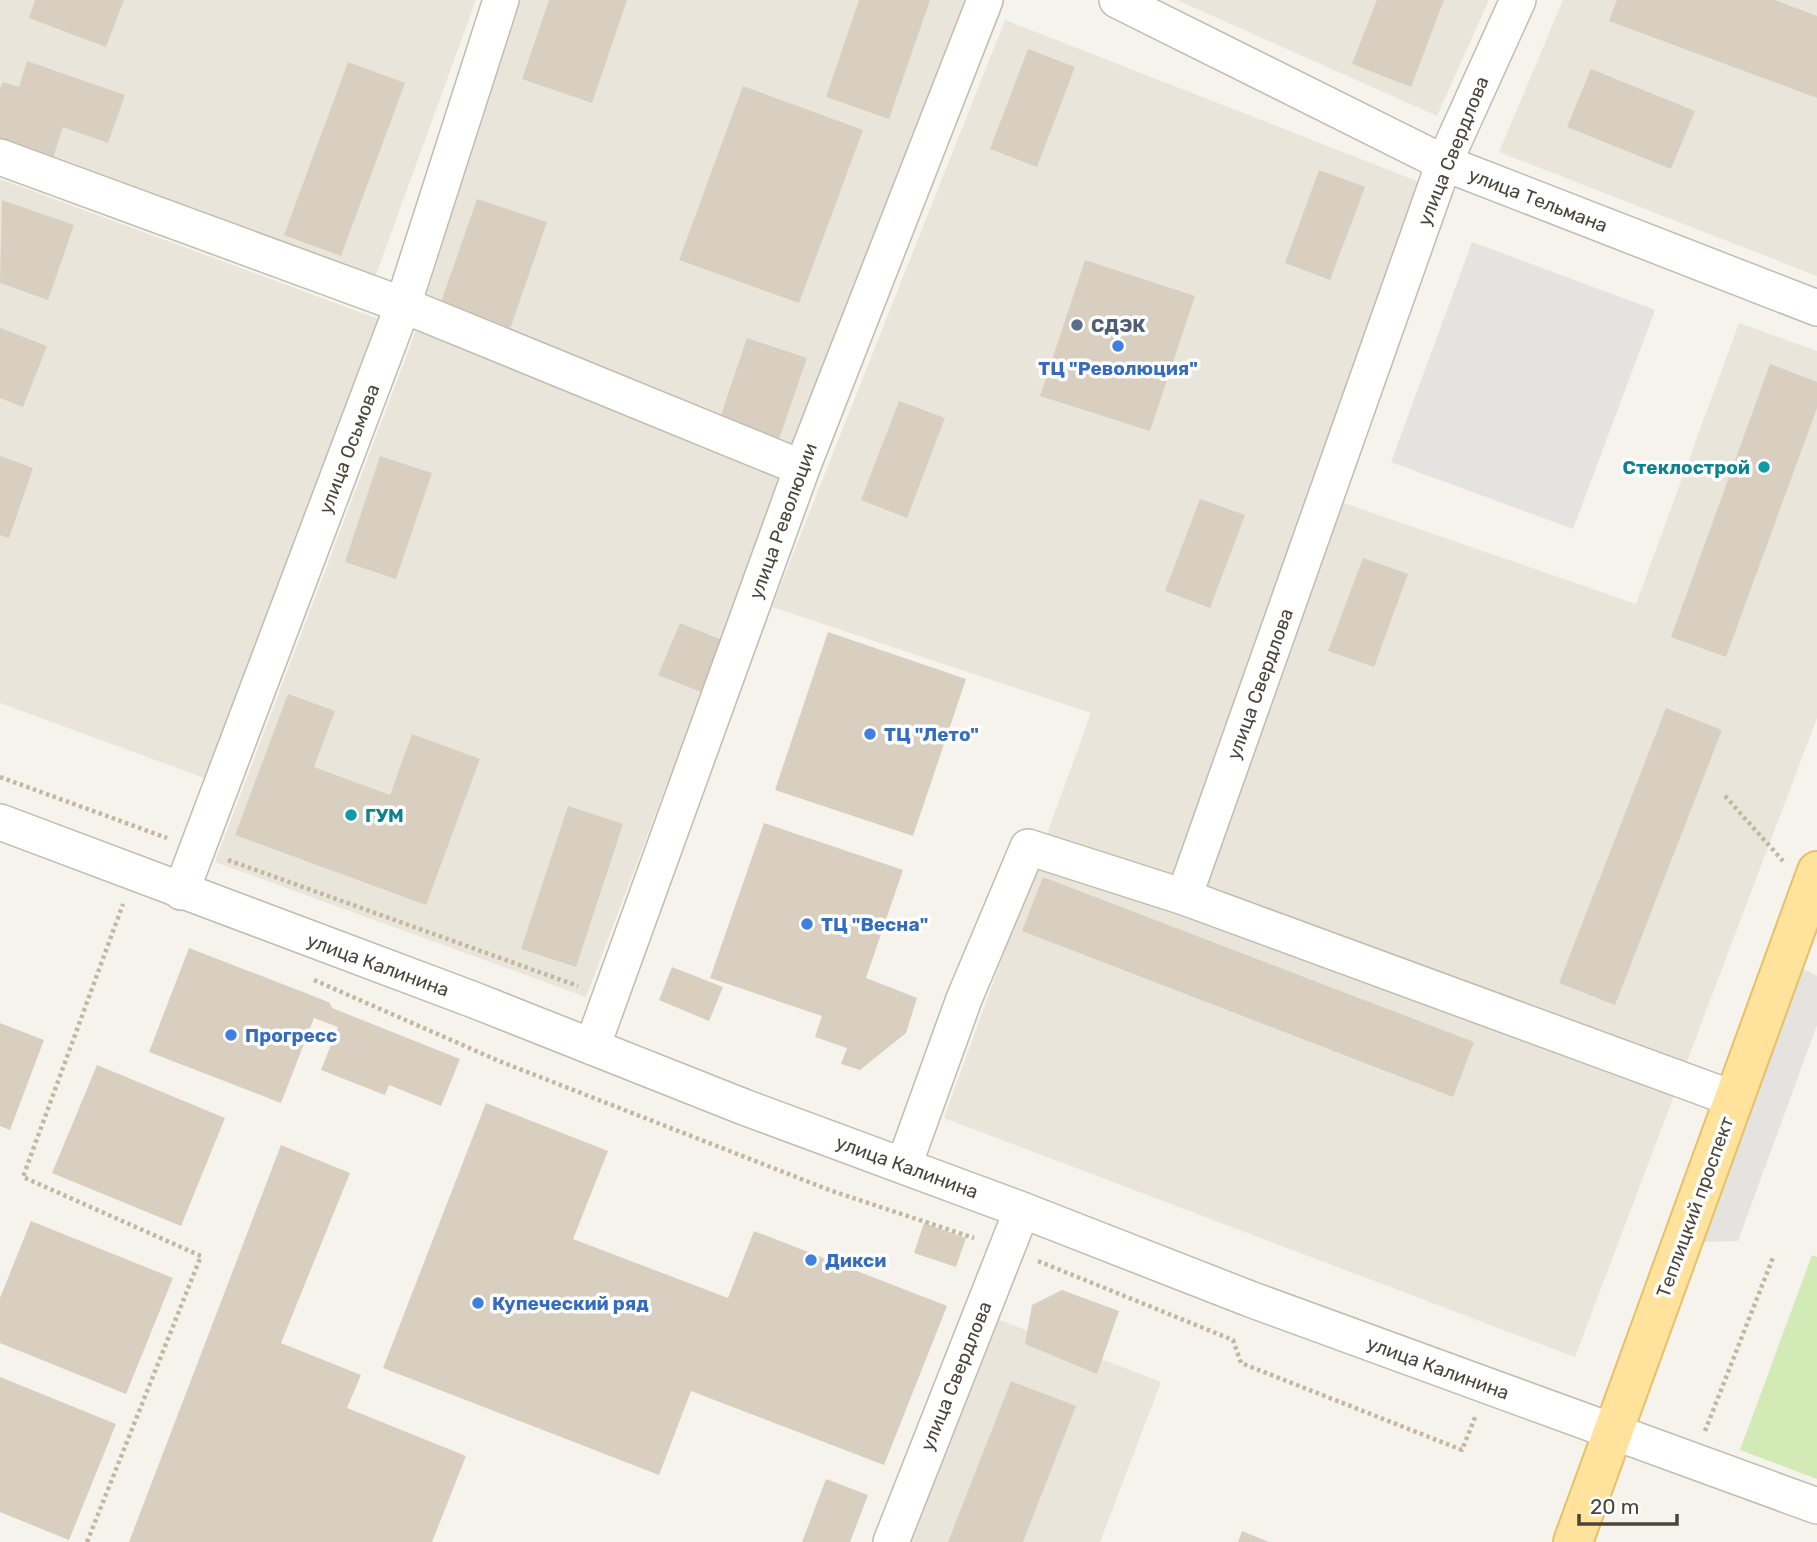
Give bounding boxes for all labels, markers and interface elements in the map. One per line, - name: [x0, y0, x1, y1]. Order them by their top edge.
- street label: улица Свердлова: [1413, 73, 1493, 229]
- street label: улица Тельмана: [1465, 163, 1611, 237]
- place label: СДЭК: [1091, 314, 1146, 337]
- marker: СДЭК: [1069, 317, 1085, 333]
- marker: ТЦ "Революция": [1110, 338, 1126, 354]
- place label: ТЦ "Революция": [1038, 357, 1198, 380]
- street label: улица Осьмова: [314, 381, 384, 517]
- street label: улица Революции: [744, 440, 822, 602]
- place label: Стеклострой: [1623, 456, 1750, 479]
- marker: Стеклострой: [1756, 459, 1772, 475]
- street label: улица Свердлова: [1222, 605, 1298, 763]
- place label: ТЦ "Лето": [884, 723, 979, 746]
- marker: ТЦ "Лето": [862, 726, 878, 742]
- place label: ГУМ: [365, 804, 404, 827]
- marker: ГУМ: [343, 807, 359, 823]
- place label: ТЦ "Весна": [821, 913, 928, 936]
- marker: ТЦ "Весна": [799, 916, 815, 932]
- street label: улица Калинина: [304, 929, 452, 1001]
- place label: Прогресс: [245, 1024, 337, 1047]
- marker: Прогресс: [223, 1027, 239, 1043]
- street label: Теплицкий проспект: [1652, 1113, 1739, 1301]
- street label: улица Калинина: [833, 1131, 981, 1203]
- place label: Дикси: [825, 1249, 886, 1272]
- marker: Дикси: [803, 1252, 819, 1268]
- place label: Купеческий ряд: [492, 1292, 649, 1315]
- marker: Купеческий ряд: [470, 1295, 486, 1311]
- street label: улица Свердлова: [916, 1298, 996, 1454]
- street label: улица Калинина: [1364, 1332, 1512, 1404]
- scale bar: [1579, 1482, 1677, 1526]
- text: 20 m: [1590, 1494, 1639, 1519]

